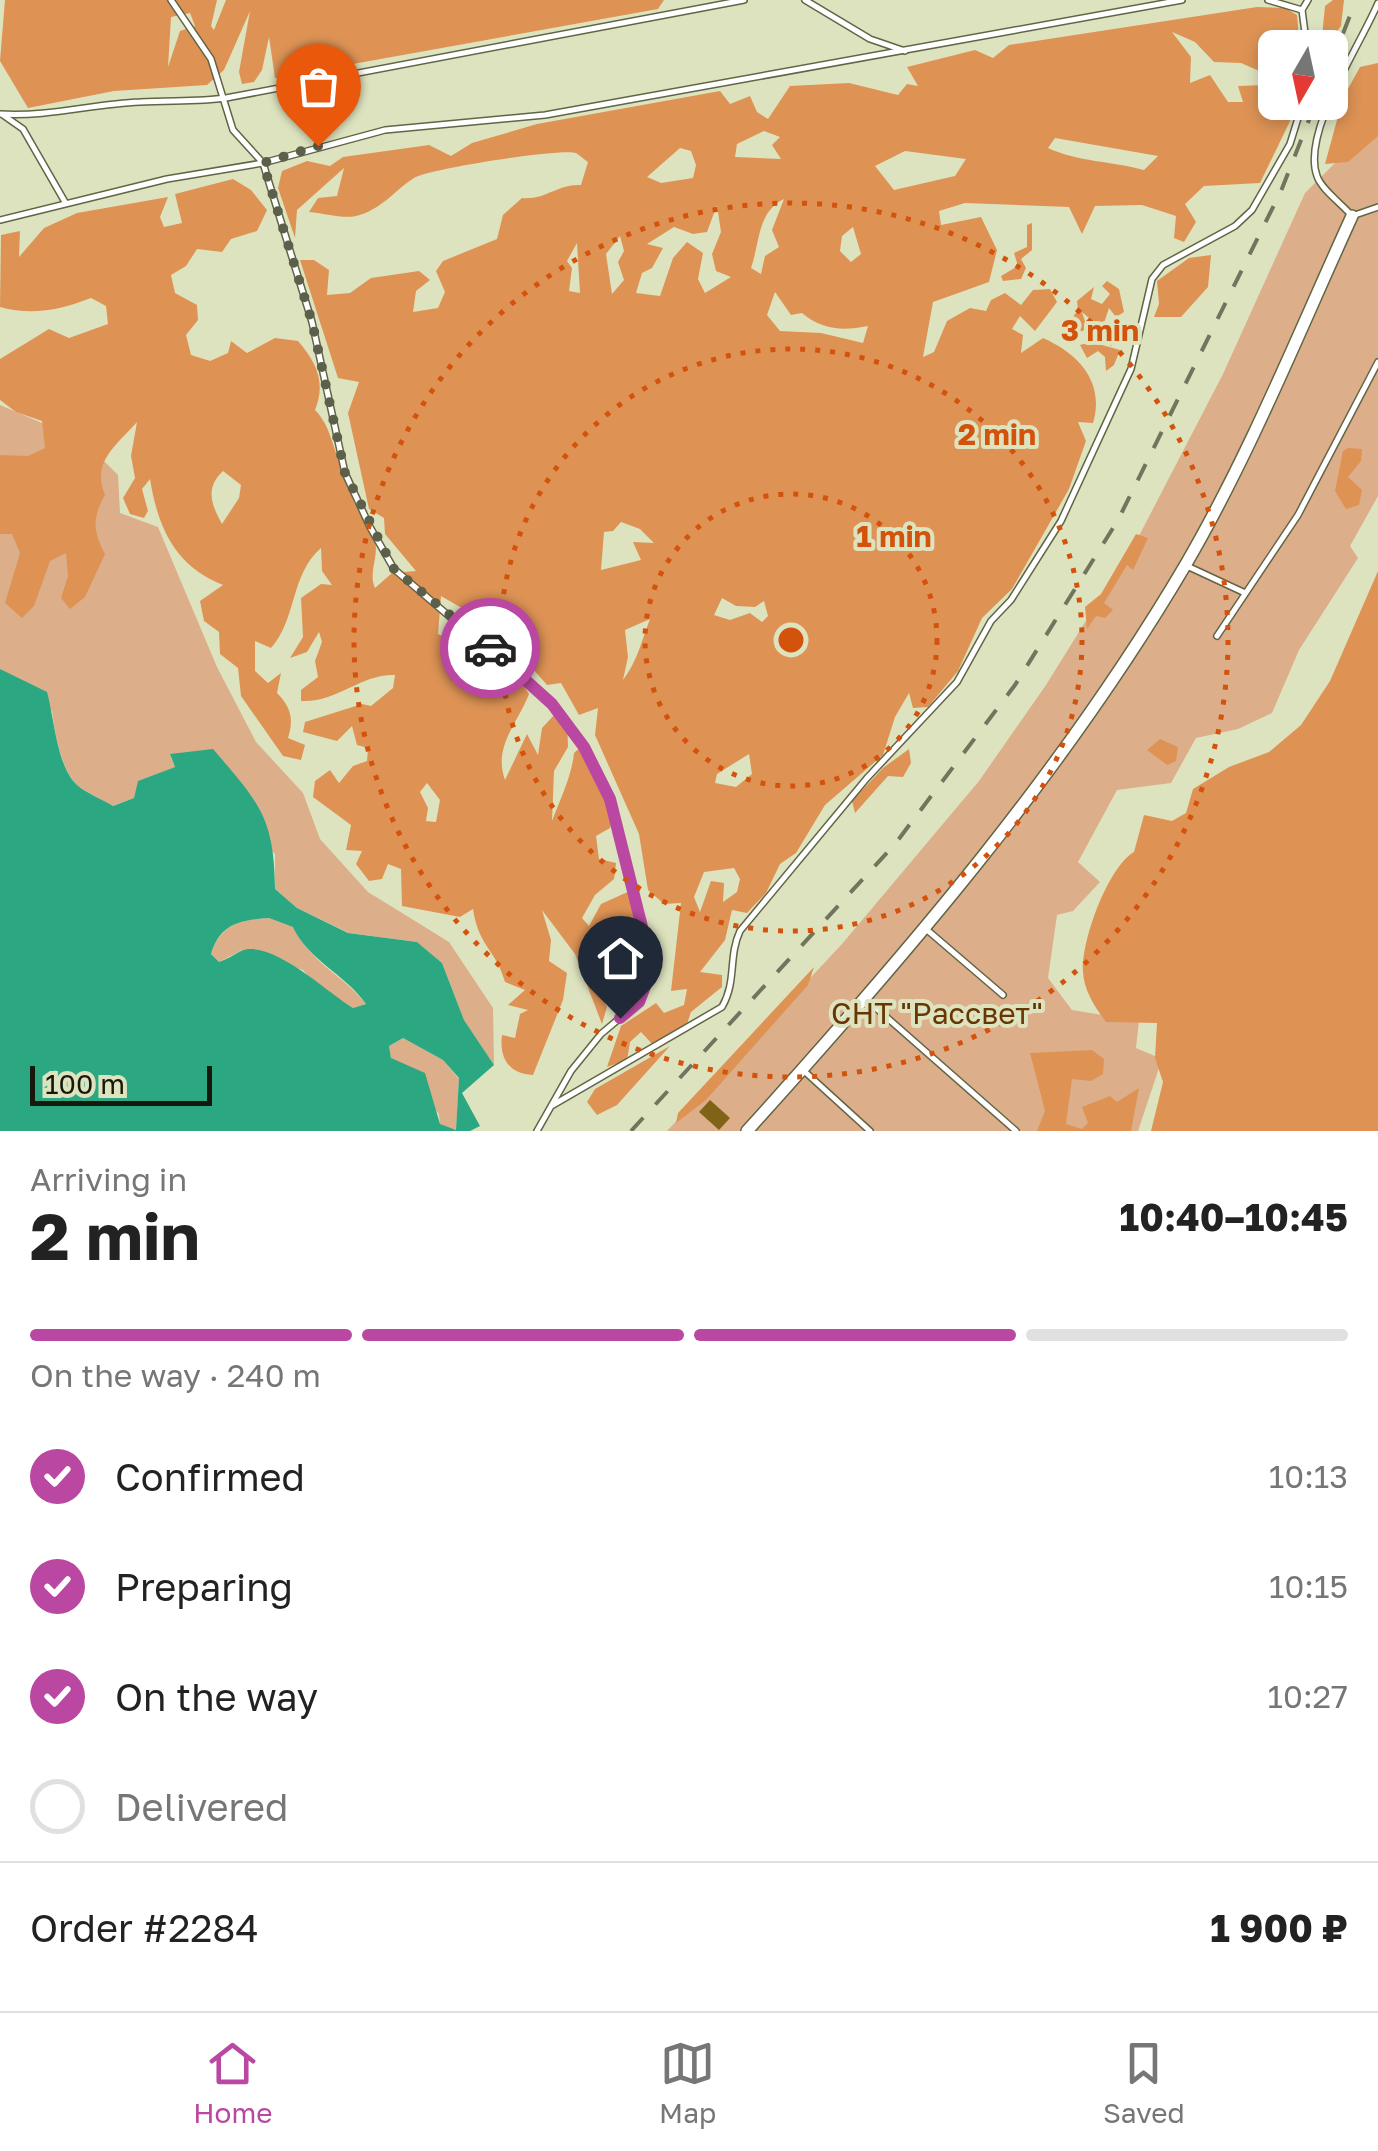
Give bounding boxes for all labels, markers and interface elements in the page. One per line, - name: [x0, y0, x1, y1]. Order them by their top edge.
- north arrow: [1258, 30, 1348, 120]
- map controls: [1258, 30, 1348, 120]
- pin: [276, 44, 361, 147]
- icon: bag: [291, 59, 346, 114]
- text: 3 min: [1061, 312, 1139, 348]
- text: 2 min: [958, 416, 1036, 452]
- text: 1 min: [856, 518, 932, 554]
- courier: [440, 598, 540, 698]
- icon: car: [463, 621, 518, 676]
- centre of rings: [773, 622, 809, 658]
- pin: [578, 916, 663, 1019]
- icon: home: [593, 931, 648, 986]
- park label: СНТ "Рассвет": [831, 995, 1043, 1031]
- scale bar: [30, 1061, 212, 1106]
- text: 100 m: [45, 1067, 125, 1100]
- text: Arriving in: [30, 1160, 187, 1198]
- text: 10:40–10:45: [1120, 1194, 1348, 1239]
- text: 2 min: [30, 1196, 200, 1274]
- text: On the way · 240 m: [30, 1356, 321, 1394]
- icon: check: [30, 1449, 85, 1504]
- text: Confirmed: [115, 1454, 305, 1499]
- text: 10:13: [1269, 1457, 1348, 1495]
- icon: check: [30, 1559, 85, 1614]
- text: Preparing: [115, 1564, 293, 1609]
- text: 10:15: [1269, 1567, 1348, 1605]
- icon: check: [30, 1669, 85, 1724]
- text: On the way: [115, 1674, 318, 1719]
- text: 10:27: [1268, 1677, 1348, 1715]
- text: Delivered: [115, 1784, 288, 1829]
- text: Order #2284: [30, 1905, 259, 1950]
- text: 1 900 ₽: [1210, 1905, 1348, 1950]
- tab: Home: [193, 2036, 272, 2129]
- tab: Map: [659, 2036, 716, 2129]
- tab: Saved: [1103, 2036, 1185, 2129]

